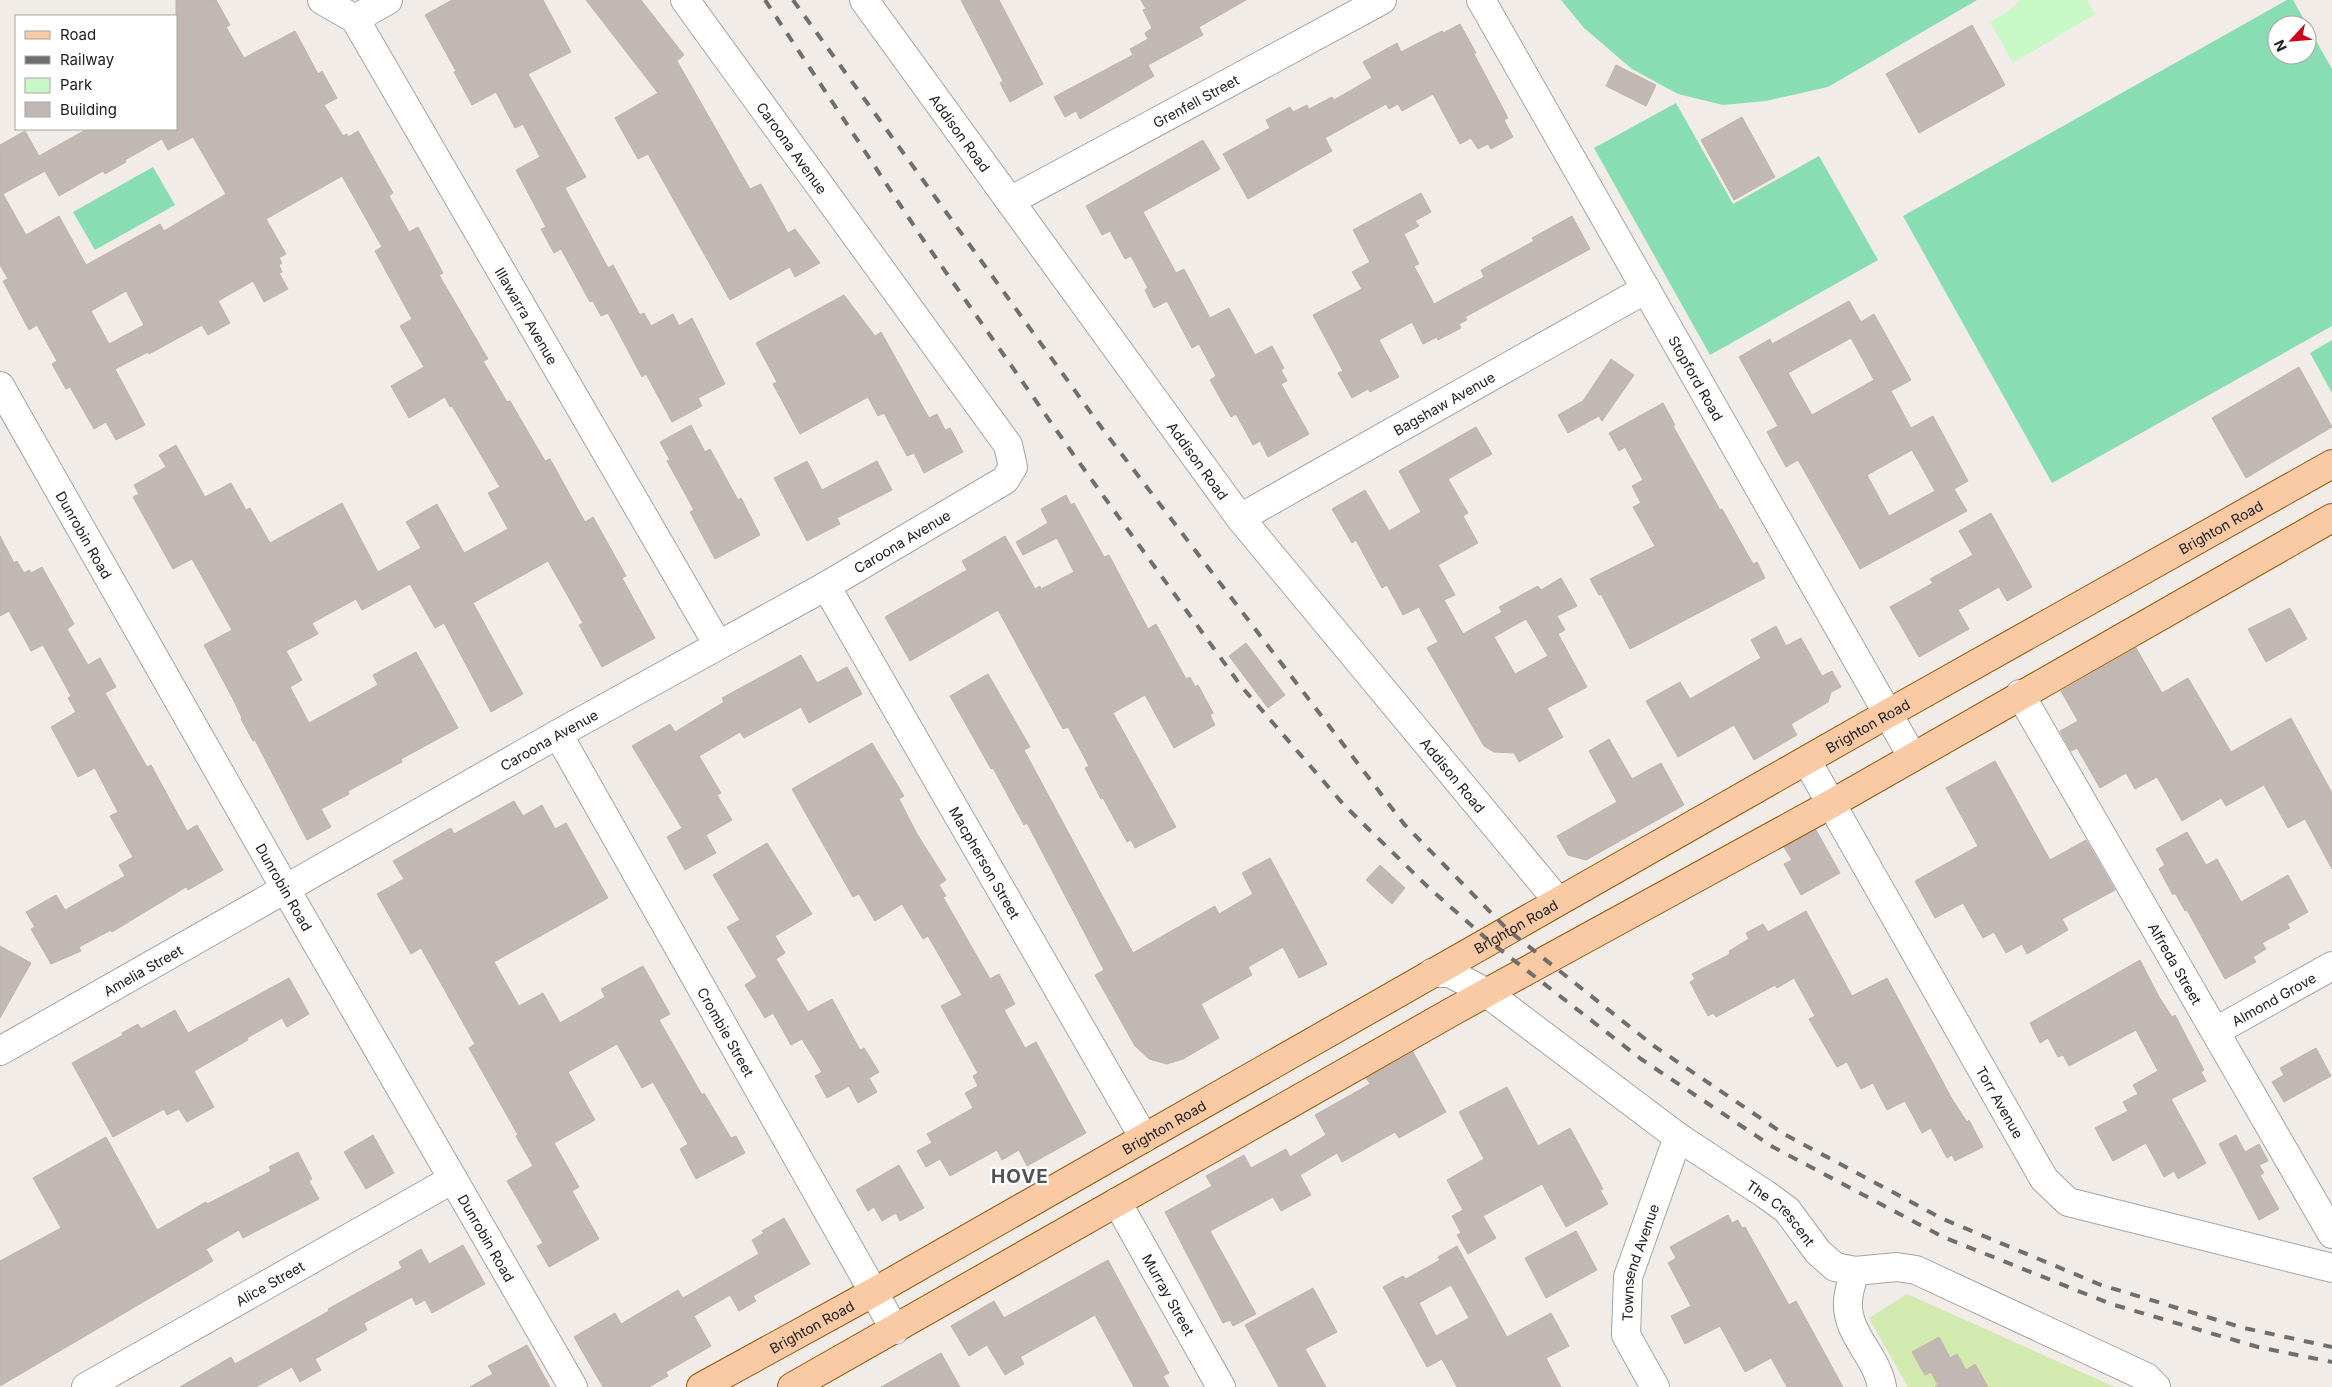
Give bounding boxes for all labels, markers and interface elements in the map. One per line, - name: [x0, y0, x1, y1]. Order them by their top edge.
- legend: [15, 15, 178, 130]
- north arrow: [2267, 15, 2317, 65]
- text: Road: [60, 25, 96, 44]
- text: N: [2270, 37, 2290, 54]
- text: Railway: [60, 50, 115, 69]
- street label: Grenfell Street: [1150, 70, 1242, 131]
- text: Park: [60, 75, 93, 94]
- street label: Addison Road: [926, 90, 994, 175]
- street label: Caroona Avenue: [753, 99, 831, 197]
- text: Building: [60, 100, 117, 119]
- street label: Illawarra Avenue: [492, 264, 562, 367]
- street label: Stopford Road: [1666, 332, 1727, 423]
- street label: Bagshaw Avenue: [1390, 368, 1498, 438]
- street label: Addison Road: [1164, 418, 1232, 503]
- street label: Dunrobin Road: [53, 488, 116, 582]
- street label: Brighton Road: [2175, 496, 2265, 557]
- street label: Caroona Avenue: [850, 506, 953, 576]
- street label: Brighton Road: [1822, 695, 1912, 756]
- street label: Caroona Avenue: [497, 705, 601, 774]
- street label: Addison Road: [1417, 734, 1489, 816]
- street label: Macpherson Street: [946, 803, 1024, 922]
- street label: Dunrobin Road: [253, 840, 316, 934]
- street label: Brighton Road: [1471, 895, 1561, 957]
- street label: Alfreda Street: [2145, 919, 2206, 1007]
- street label: Amelia Street: [100, 941, 186, 999]
- street label: Almond Grove: [2228, 968, 2319, 1029]
- street label: Crombie Street: [694, 984, 758, 1080]
- street label: Torr Avenue: [1973, 1063, 2028, 1141]
- street label: Brighton Road: [1119, 1096, 1209, 1157]
- district label: HOVE: [991, 1165, 1049, 1188]
- street label: The Crescent: [1744, 1176, 1819, 1249]
- street label: Dunrobin Road: [455, 1191, 519, 1284]
- street label: Townsend Avenue: [1618, 1201, 1662, 1322]
- street label: Murray Street: [1139, 1251, 1199, 1338]
- street label: Alice Street: [232, 1257, 307, 1309]
- street label: Brighton Road: [766, 1296, 857, 1356]

